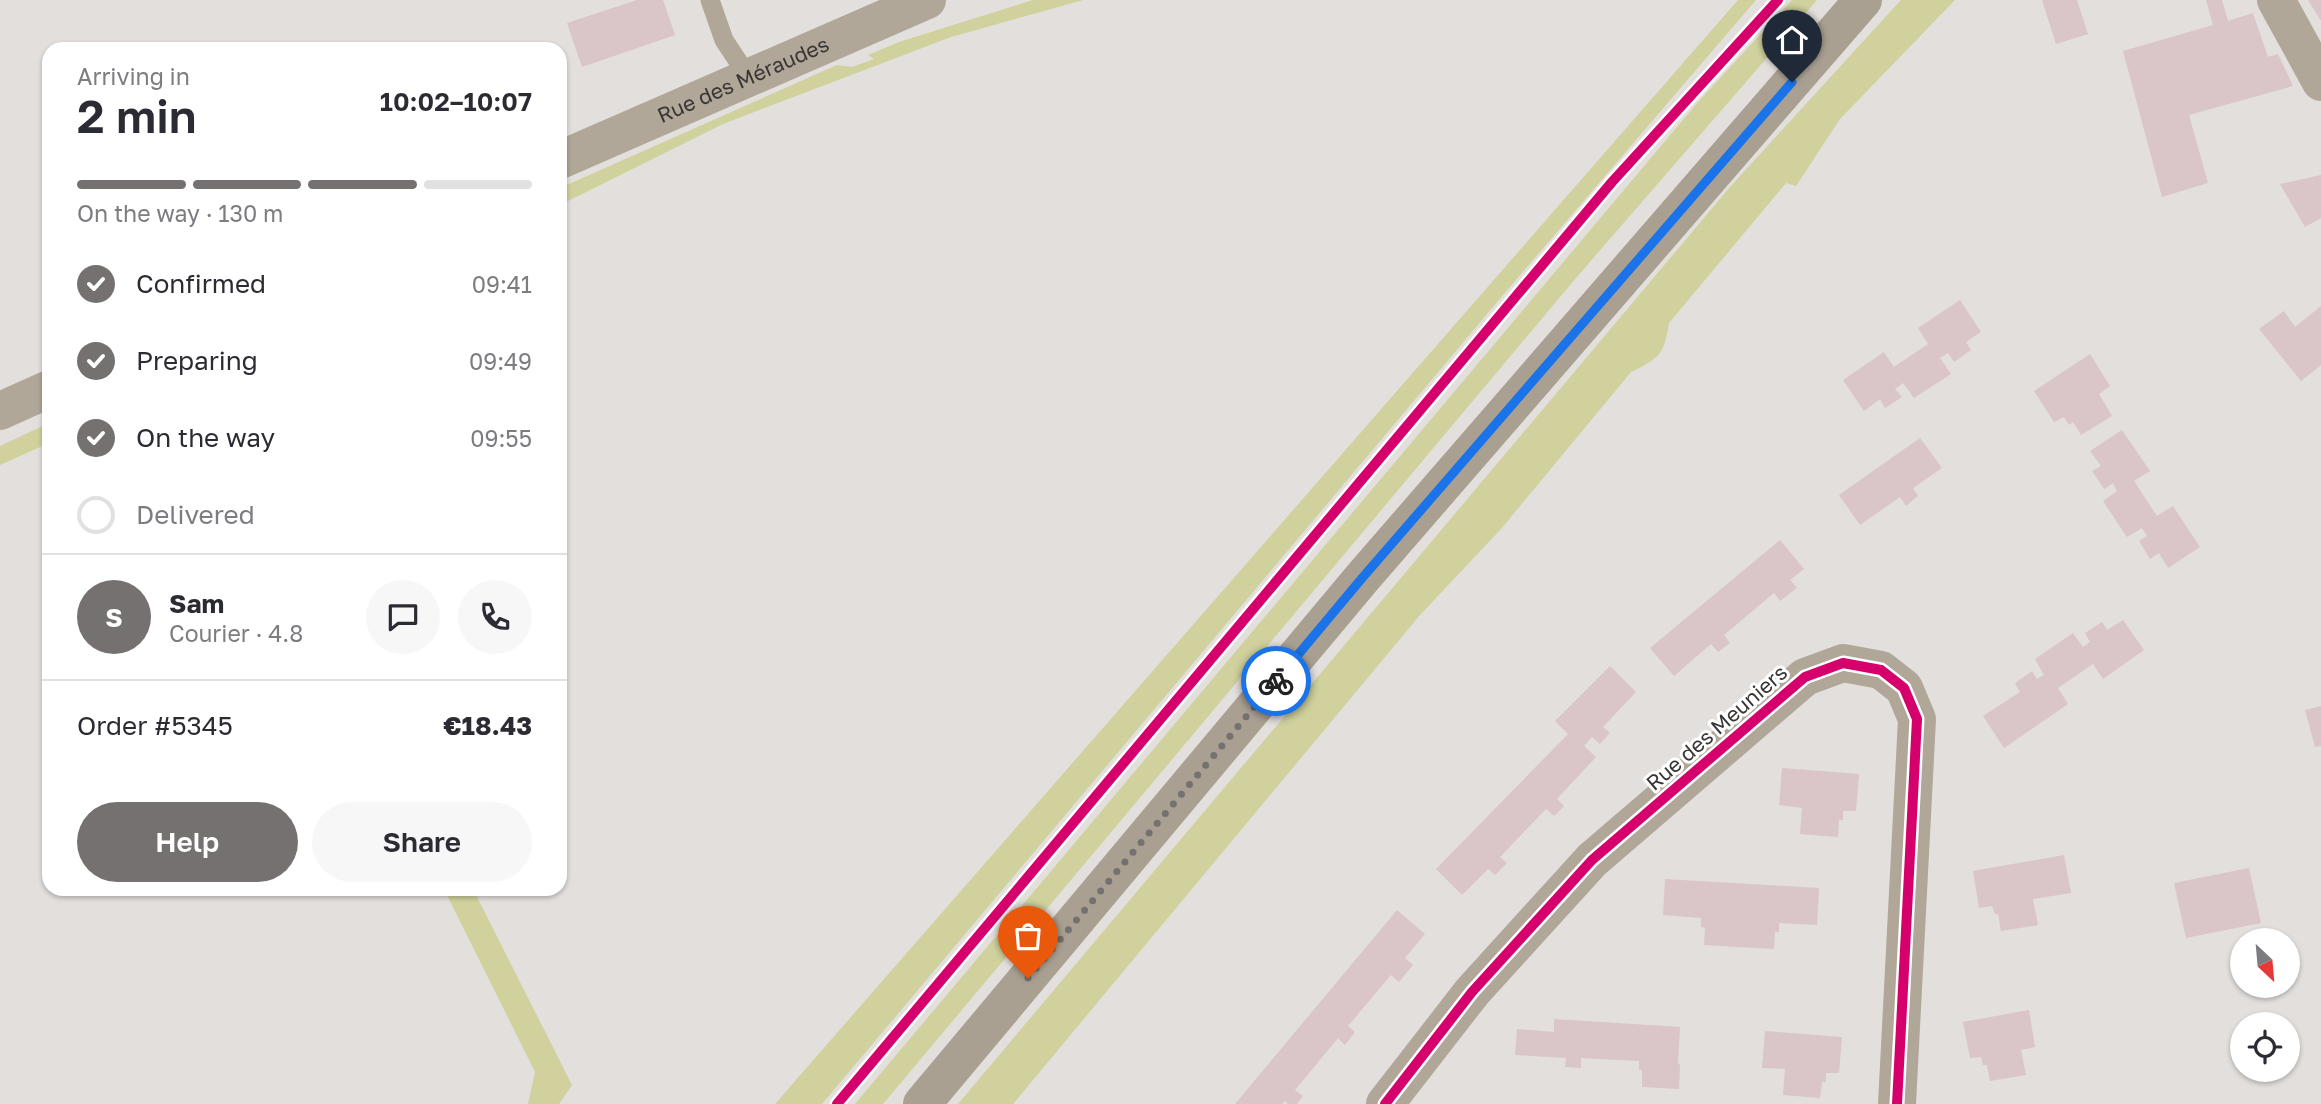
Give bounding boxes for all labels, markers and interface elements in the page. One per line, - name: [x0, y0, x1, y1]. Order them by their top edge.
- pin: [1762, 10, 1822, 82]
- icon: home: [1773, 21, 1811, 59]
- street label: Rue des Méraudes: [653, 30, 833, 128]
- text: Arriving in: [77, 62, 190, 90]
- text: 10:02–10:07: [380, 86, 532, 117]
- text: 2 min: [77, 88, 197, 143]
- text: On the way · 130 m: [77, 199, 283, 227]
- icon: check: [77, 265, 115, 303]
- text: Confirmed: [136, 268, 266, 299]
- text: 09:41: [472, 270, 532, 298]
- icon: check: [77, 342, 115, 380]
- text: Preparing: [136, 345, 258, 376]
- text: 09:49: [469, 347, 532, 375]
- icon: check: [77, 419, 115, 457]
- text: On the way: [136, 422, 275, 453]
- text: 09:55: [470, 424, 532, 452]
- text: Delivered: [136, 499, 255, 530]
- button: chat: [366, 580, 440, 654]
- button: phone: [458, 580, 532, 654]
- text: Sam: [169, 588, 224, 619]
- text: S: [105, 602, 123, 633]
- text: Courier · 4.8: [169, 619, 303, 647]
- courier: [1241, 646, 1311, 716]
- street label: Rue des Meuniers: [1640, 659, 1792, 796]
- icon: bike: [1257, 662, 1295, 700]
- text: Order #5345: [77, 710, 233, 741]
- text: €18.43: [443, 710, 532, 741]
- button: Help: [77, 802, 298, 882]
- button: Share: [312, 802, 532, 882]
- pin: [998, 906, 1058, 978]
- icon: bag: [1009, 917, 1047, 955]
- north arrow: [2230, 928, 2300, 998]
- map controls: [2230, 928, 2300, 1082]
- button: locate: [2230, 1012, 2300, 1082]

